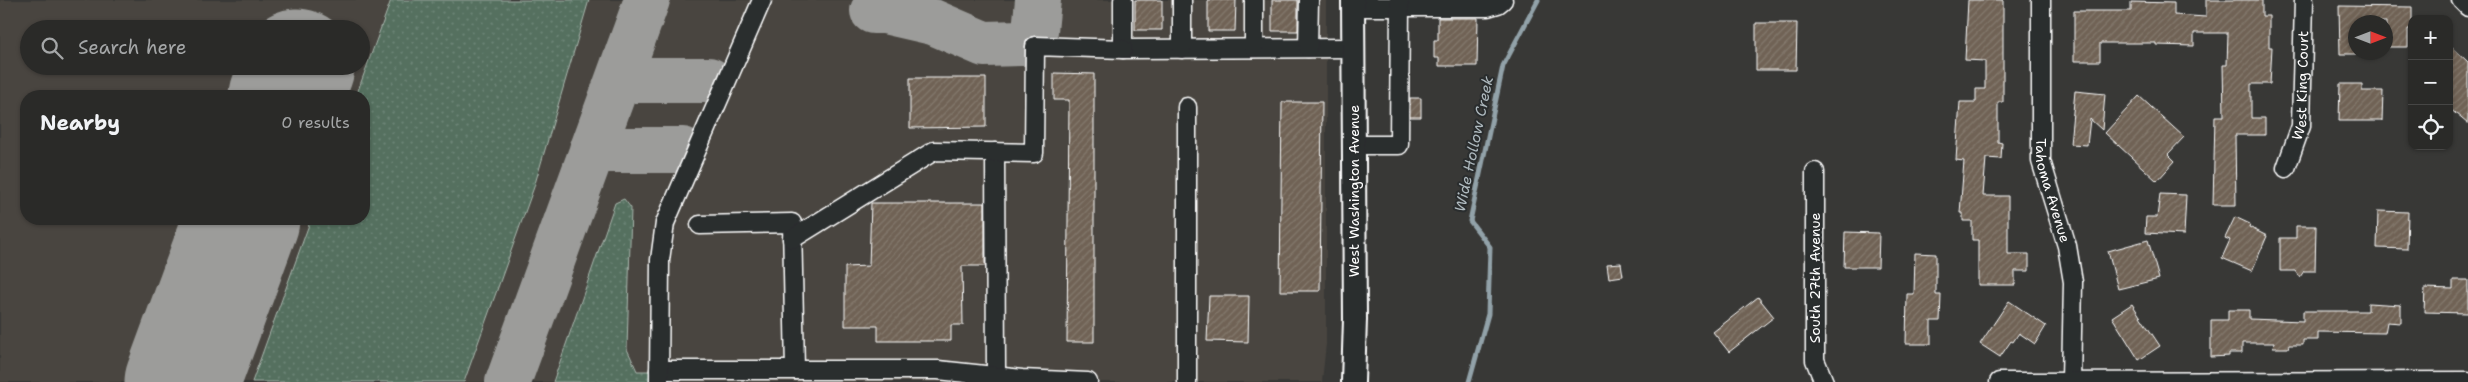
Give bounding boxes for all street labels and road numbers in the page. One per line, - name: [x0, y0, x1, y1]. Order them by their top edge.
- street label: West King Court: [2288, 31, 2312, 143]
- street label: West Washington Avenue: [1345, 105, 1363, 277]
- street label: Tahoma Avenue: [2032, 138, 2074, 245]
- street label: South 27th Avenue: [1806, 213, 1824, 343]

